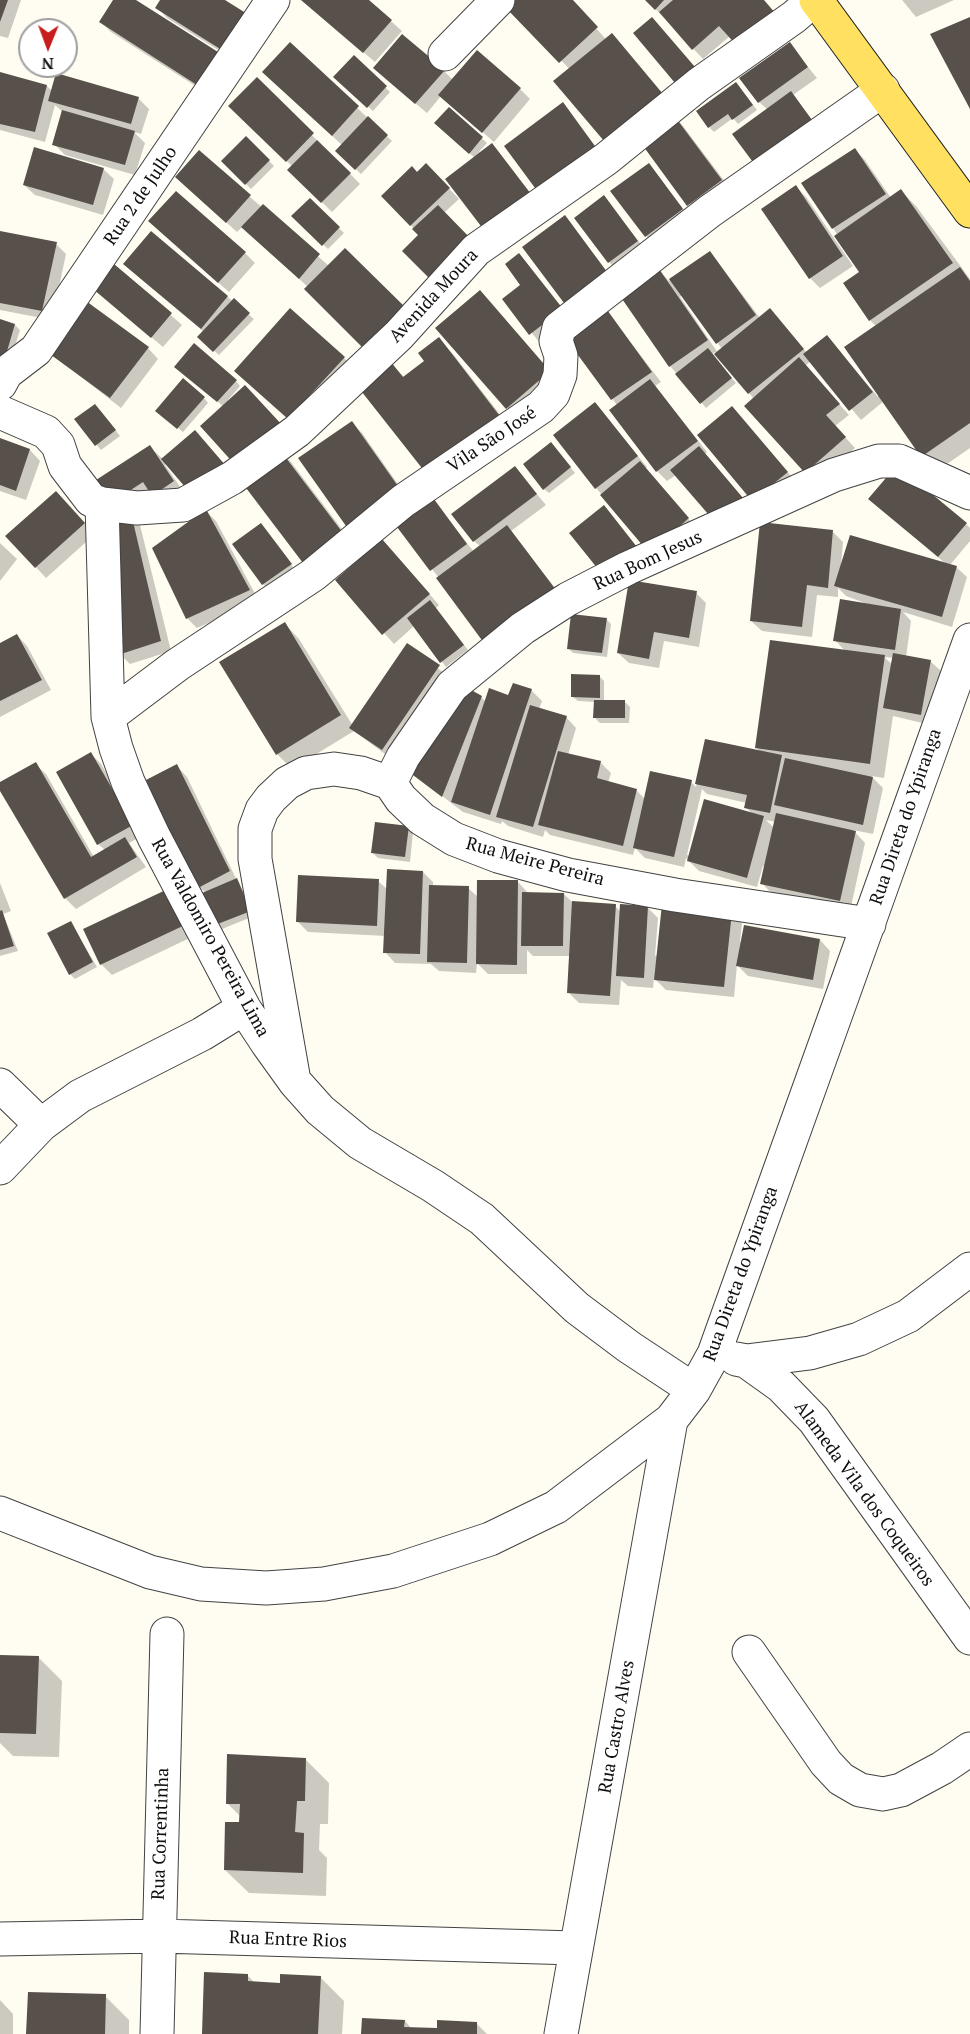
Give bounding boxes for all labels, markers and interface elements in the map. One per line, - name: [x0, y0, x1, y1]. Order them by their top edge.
- north arrow: [18, 18, 78, 78]
- text: N: [41, 53, 54, 75]
- street label: Rua 2 de Julho: [100, 142, 182, 250]
- street label: Avenida Moura: [385, 245, 483, 347]
- street label: Vila São José: [443, 402, 541, 478]
- street label: Rua Bom Jesus: [590, 526, 706, 596]
- street label: Rua Direta do Ypiranga: [866, 726, 946, 908]
- street label: Rua Meire Pereira: [463, 833, 607, 891]
- street label: Rua Valdomiro Pereira Lima: [146, 835, 274, 1041]
- street label: Rua Direta do Ypiranga: [699, 1183, 783, 1365]
- street label: Alameda Vila dos Coqueiros: [789, 1397, 939, 1591]
- street label: Rua Castro Alves: [595, 1659, 639, 1795]
- street label: Rua Correntinha: [148, 1767, 174, 1901]
- street label: Rua Entre Rios: [229, 1927, 347, 1953]

